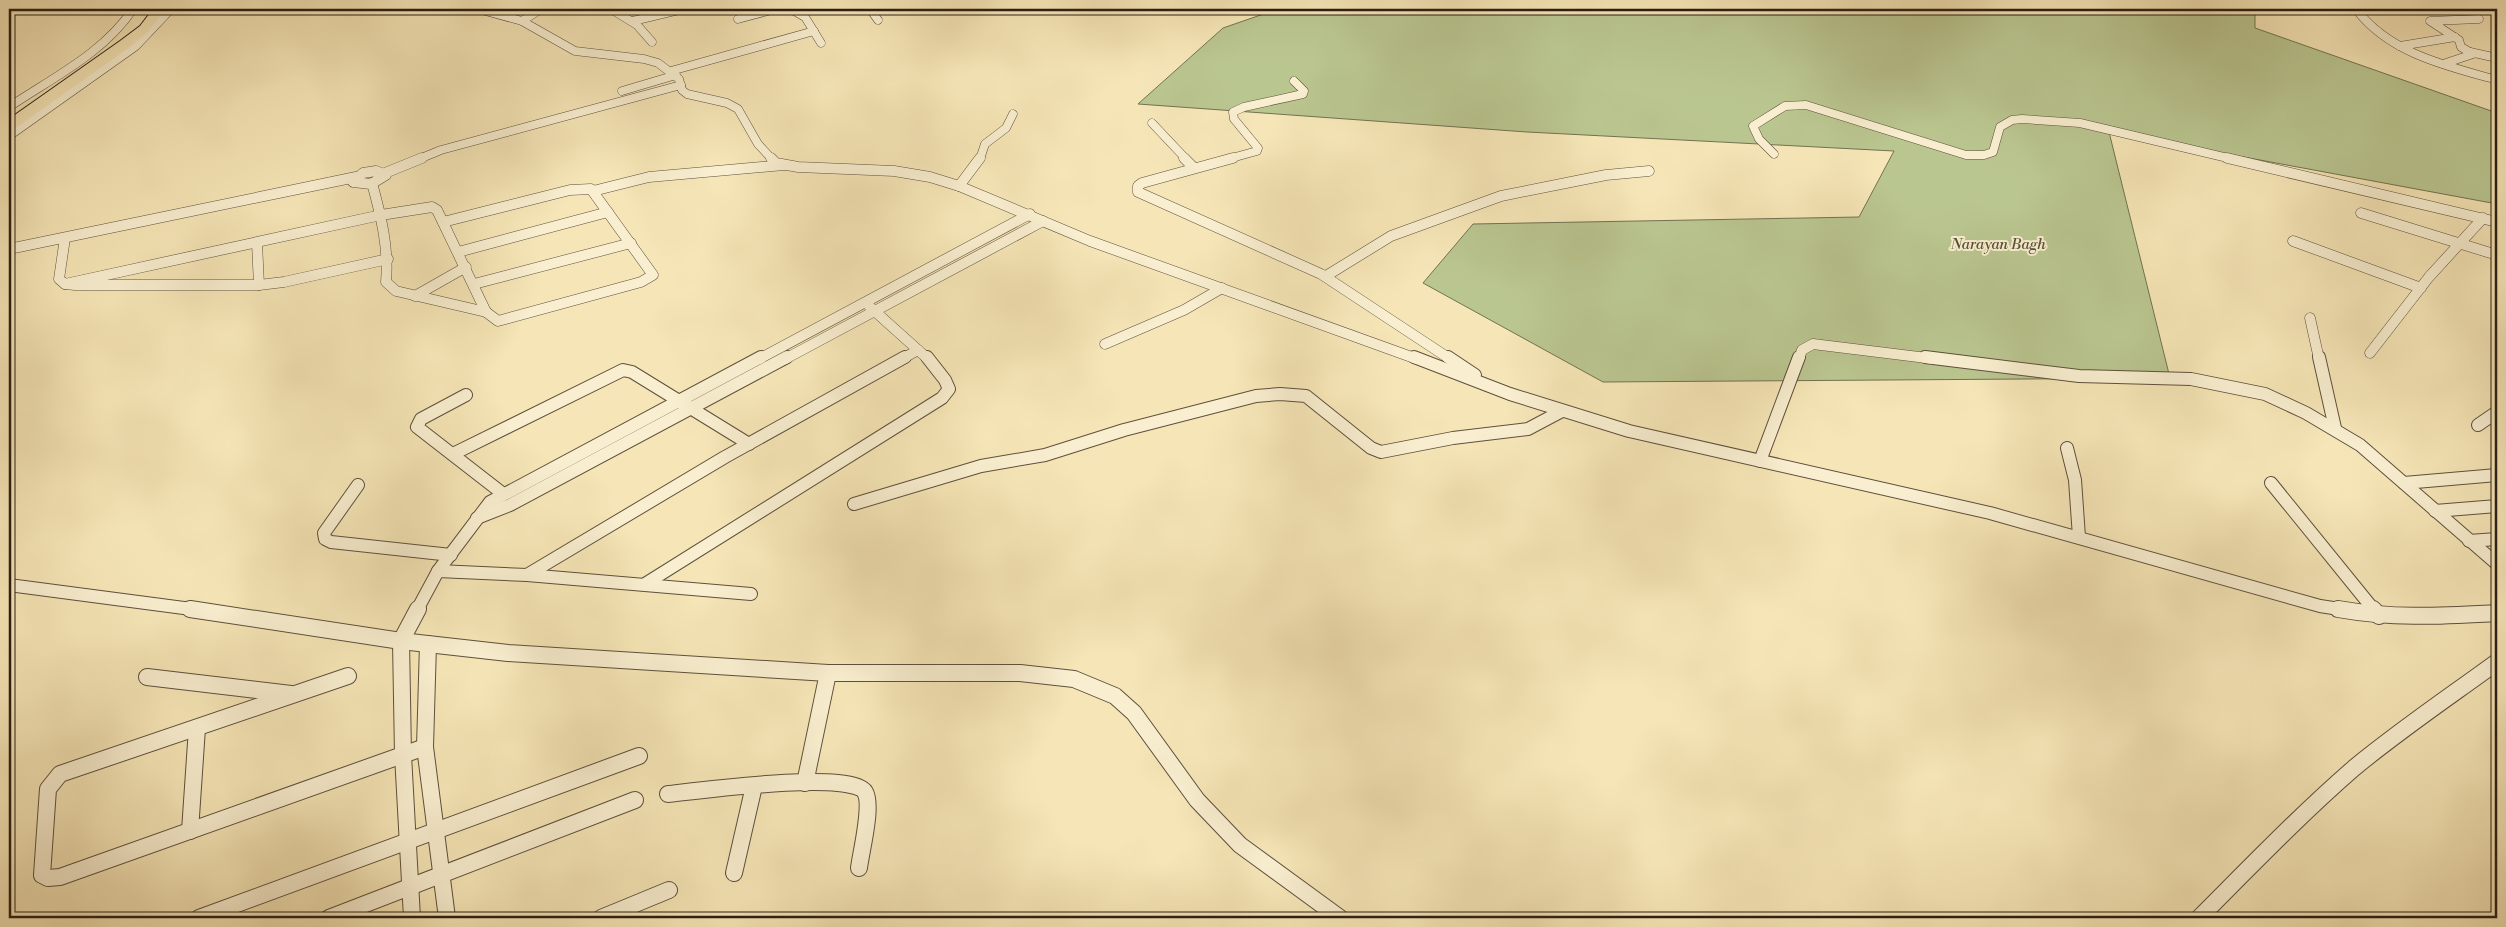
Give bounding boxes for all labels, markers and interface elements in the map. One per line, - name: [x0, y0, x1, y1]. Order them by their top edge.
- park label: Narayan Bagh: [1949, 235, 2046, 254]

